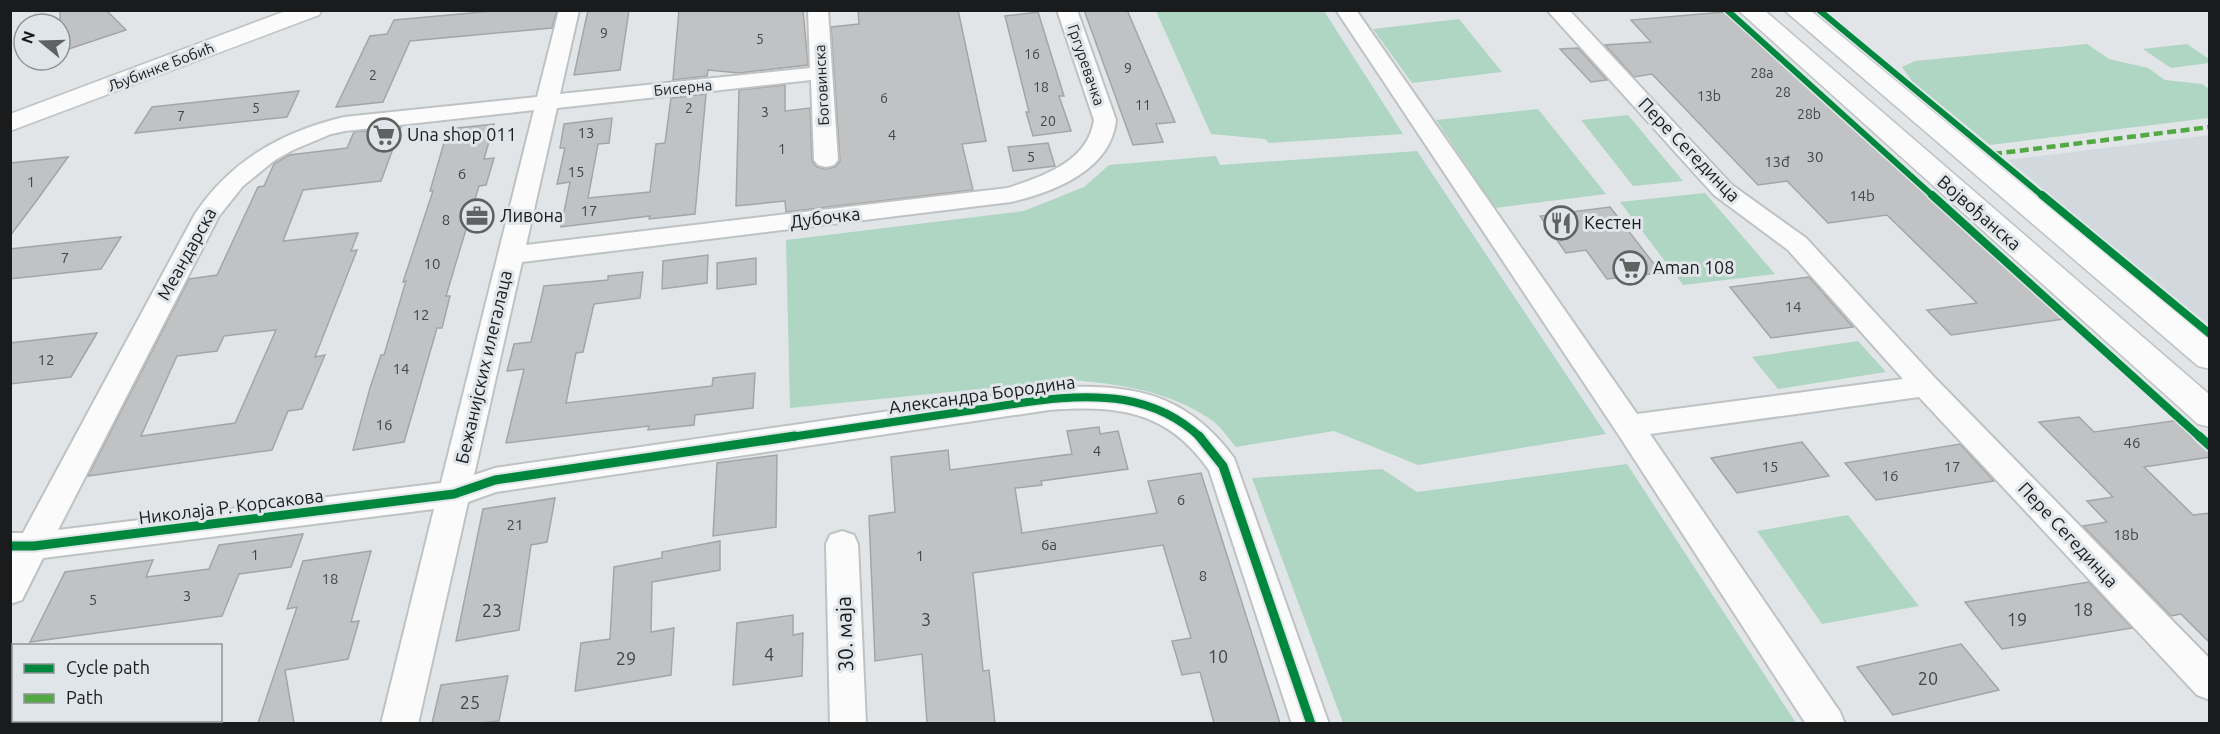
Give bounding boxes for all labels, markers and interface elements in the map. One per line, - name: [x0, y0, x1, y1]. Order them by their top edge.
- north arrow: [12, 12, 72, 72]
- street label: Гргуревачка: [1065, 22, 1108, 108]
- house number: 9: [600, 25, 608, 41]
- text: N: [17, 29, 38, 46]
- house number: 5: [756, 31, 764, 47]
- street label: Љубинке Бобић: [105, 38, 216, 95]
- street label: Боговинска: [811, 44, 832, 126]
- house number: 16: [1024, 46, 1040, 62]
- house number: 9: [1124, 60, 1132, 76]
- house number: 28a: [1751, 65, 1774, 81]
- house number: 2: [369, 67, 377, 83]
- street label: Бисерна: [653, 76, 713, 99]
- house number: 18: [1033, 79, 1049, 95]
- house number: 28: [1775, 84, 1791, 100]
- house number: 13b: [1697, 88, 1721, 104]
- house number: 6: [880, 90, 888, 106]
- street label: Пере Сегединца: [1635, 93, 1744, 205]
- house number: 11: [1135, 97, 1151, 113]
- house number: 5: [252, 100, 260, 116]
- house number: 2: [685, 100, 693, 116]
- house number: 3: [761, 104, 769, 120]
- house number: 28b: [1797, 106, 1821, 122]
- house number: 7: [177, 108, 185, 124]
- house number: 20: [1040, 113, 1056, 129]
- supermarket icon: Una shop 011: [366, 117, 402, 153]
- place label: Una shop 011: [407, 124, 517, 144]
- house number: 13: [578, 124, 594, 141]
- house number: 4: [888, 126, 896, 143]
- house number: 1: [778, 140, 786, 157]
- house number: 5: [1027, 148, 1035, 165]
- house number: 30: [1807, 148, 1823, 165]
- house number: 13đ: [1764, 153, 1790, 170]
- house number: 15: [568, 163, 584, 180]
- house number: 6: [458, 165, 466, 182]
- street label: Војвођанска: [1933, 171, 2025, 255]
- house number: 1: [27, 173, 35, 190]
- house number: 14b: [1849, 187, 1875, 204]
- office icon: Ливона: [459, 198, 495, 234]
- house number: 17: [581, 202, 597, 219]
- street label: Дубочка: [789, 203, 861, 231]
- street label: Меандарска: [153, 204, 220, 303]
- place label: Ливона: [500, 205, 563, 225]
- restaurant icon: Кестен: [1543, 205, 1579, 241]
- house number: 8: [442, 211, 450, 228]
- place label: Кестен: [1584, 212, 1642, 232]
- house number: 7: [61, 249, 69, 266]
- supermarket icon: Aman 108: [1612, 250, 1648, 286]
- house number: 10: [424, 255, 440, 272]
- place label: Aman 108: [1653, 257, 1734, 277]
- street label: Бежанијских илегалаца: [451, 268, 515, 465]
- house number: 14: [1785, 298, 1801, 315]
- house number: 12: [413, 306, 429, 323]
- house number: 12: [38, 351, 54, 368]
- house number: 14: [393, 360, 409, 377]
- street label: Александра Бородина: [887, 371, 1076, 417]
- house number: 16: [376, 416, 392, 433]
- house number: 46: [2124, 434, 2140, 451]
- house number: 4: [1093, 442, 1101, 459]
- house number: 15: [1762, 458, 1778, 475]
- house number: 17: [1944, 458, 1960, 475]
- house number: 16: [1882, 467, 1898, 484]
- street label: Пере Сегединца: [2015, 478, 2123, 591]
- street label: Николаја Р. Корсакова: [137, 485, 324, 527]
- house number: 6: [1177, 491, 1185, 508]
- house number: 21: [507, 516, 523, 533]
- house number: 18b: [2113, 526, 2139, 543]
- house number: 6a: [1041, 536, 1057, 553]
- house number: 1: [251, 546, 259, 563]
- house number: 1: [916, 547, 924, 564]
- house number: 8: [1199, 567, 1207, 584]
- house number: 18: [322, 570, 338, 587]
- house number: 3: [183, 587, 191, 604]
- house number: 5: [89, 591, 97, 608]
- street label: 30. маја: [831, 596, 857, 672]
- house number: 18: [2073, 599, 2093, 619]
- house number: 23: [482, 600, 502, 620]
- house number: 3: [921, 609, 931, 629]
- house number: 19: [2007, 609, 2027, 629]
- legend: [12, 644, 222, 722]
- house number: 4: [764, 644, 774, 664]
- house number: 10: [1208, 646, 1228, 666]
- house number: 29: [616, 648, 636, 668]
- text: Cycle path: [66, 657, 150, 677]
- house number: 20: [1918, 668, 1938, 688]
- text: Path: [66, 687, 103, 707]
- house number: 25: [460, 692, 480, 712]

